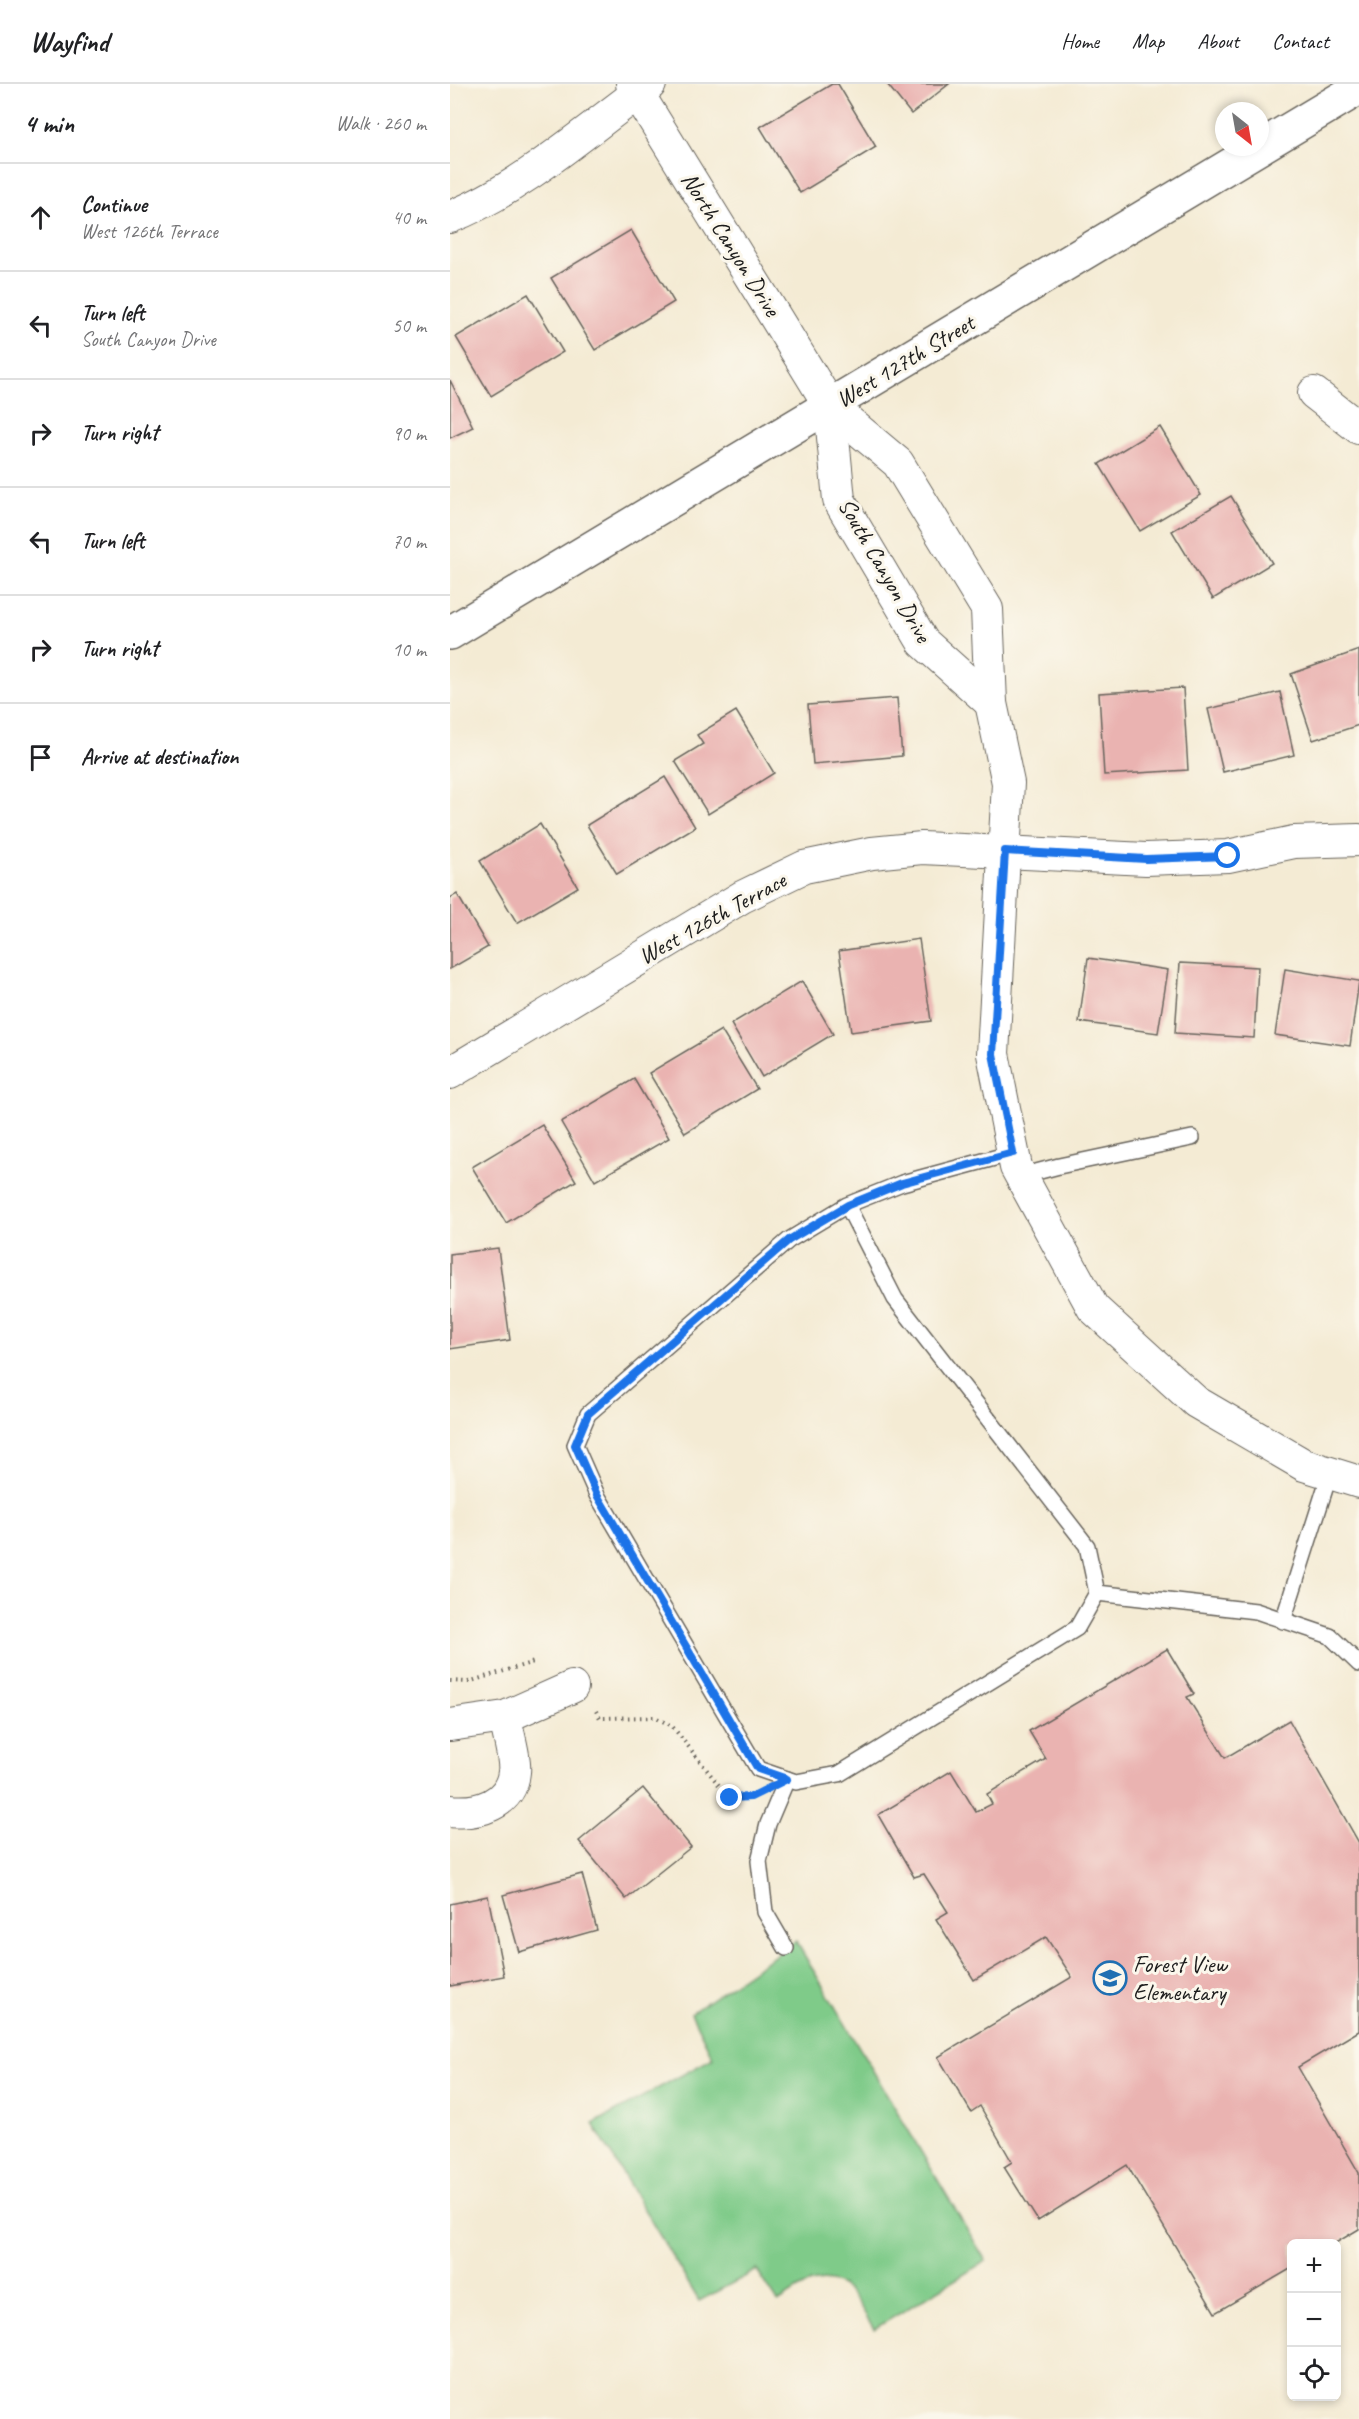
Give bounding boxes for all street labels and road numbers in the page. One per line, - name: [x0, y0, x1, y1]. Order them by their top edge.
- street label: North Canyon Drive: [675, 166, 788, 324]
- street label: West 127th Street: [830, 307, 981, 414]
- street label: South Canyon Drive: [832, 493, 939, 649]
- street label: West 126th Terrace: [633, 864, 793, 971]

